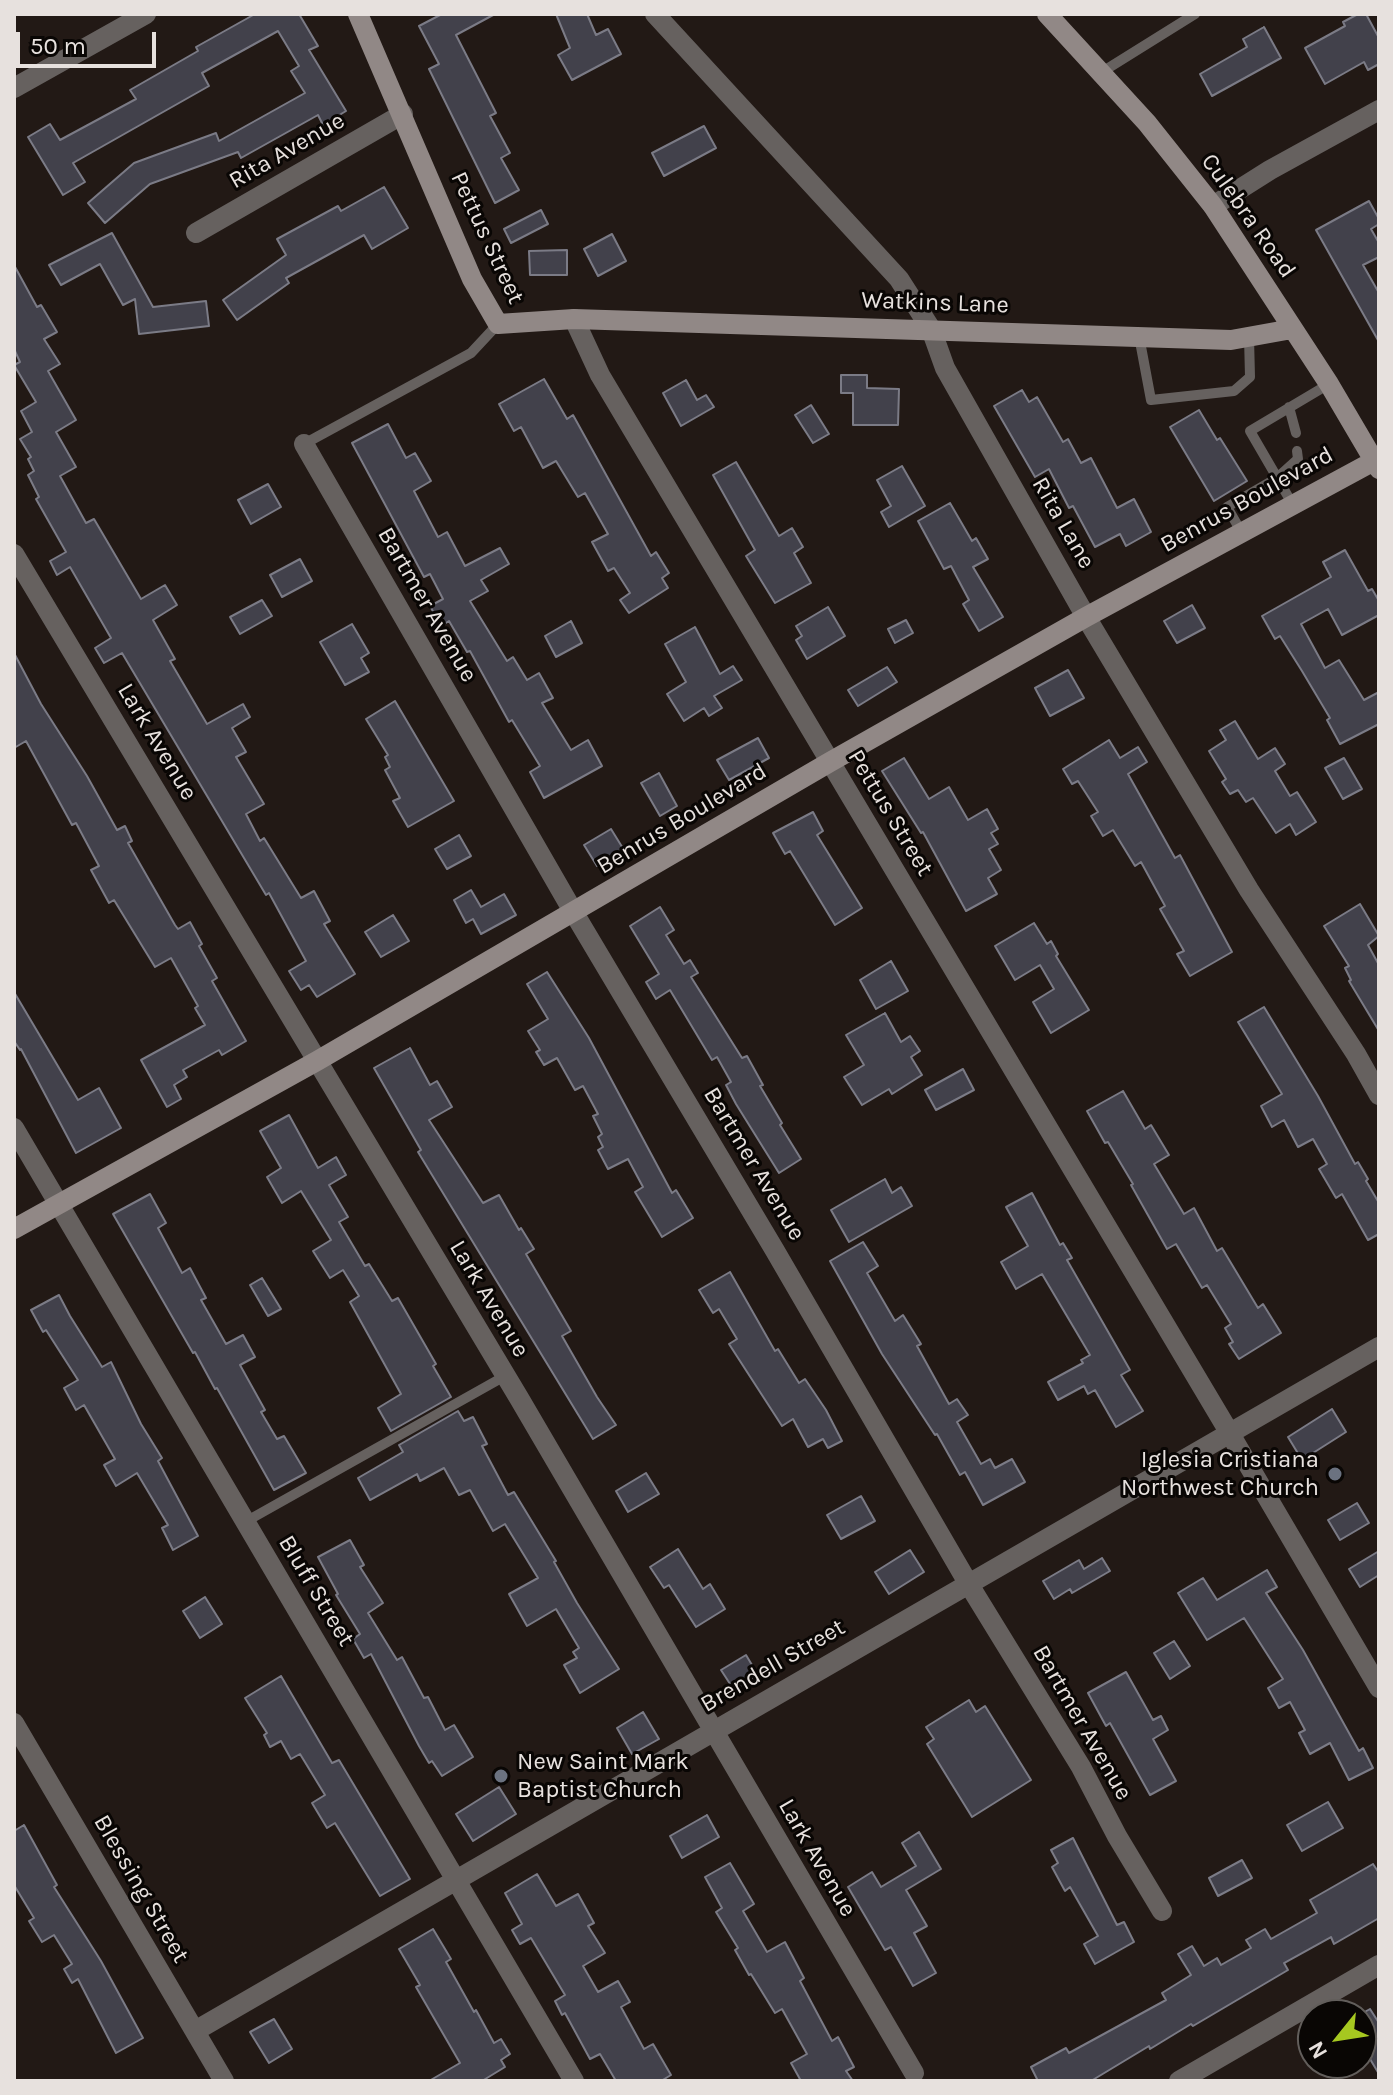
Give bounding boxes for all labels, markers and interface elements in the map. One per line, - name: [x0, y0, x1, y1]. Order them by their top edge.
- scale bar: [20, 16, 160, 66]
- text: 50 m: [30, 32, 86, 60]
- street label: Rita Avenue: [224, 106, 350, 196]
- street label: Culebra Road: [1195, 148, 1301, 284]
- street label: Pettus Street: [444, 167, 530, 309]
- street label: Watkins Lane: [861, 286, 1009, 320]
- street label: Benrus Boulevard: [1156, 441, 1338, 559]
- street label: Rita Lane: [1025, 472, 1101, 574]
- street label: Bartmer Avenue: [371, 522, 483, 688]
- street label: Lark Avenue: [111, 678, 203, 806]
- street label: Pettus Street: [841, 745, 939, 881]
- street label: Benrus Boulevard: [592, 757, 772, 881]
- street label: Bartmer Avenue: [697, 1082, 811, 1246]
- street label: Lark Avenue: [443, 1235, 535, 1363]
- place label: Iglesia Cristiana Northwest Church: [1121, 1446, 1319, 1502]
- marker: Iglesia Cristiana Northwest Church: [1326, 1465, 1344, 1483]
- street label: Bluff Street: [272, 1530, 360, 1652]
- street label: Brendell Street: [696, 1613, 850, 1719]
- street label: Bartmer Avenue: [1026, 1640, 1138, 1806]
- place label: New Saint Mark Baptist Church: [517, 1748, 689, 1804]
- marker: New Saint Mark Baptist Church: [492, 1767, 510, 1785]
- street label: Lark Avenue: [772, 1794, 862, 1922]
- street label: Blessing Street: [87, 1810, 195, 1968]
- north arrow: [1297, 1999, 1377, 2079]
- text: N: [1303, 2037, 1333, 2063]

